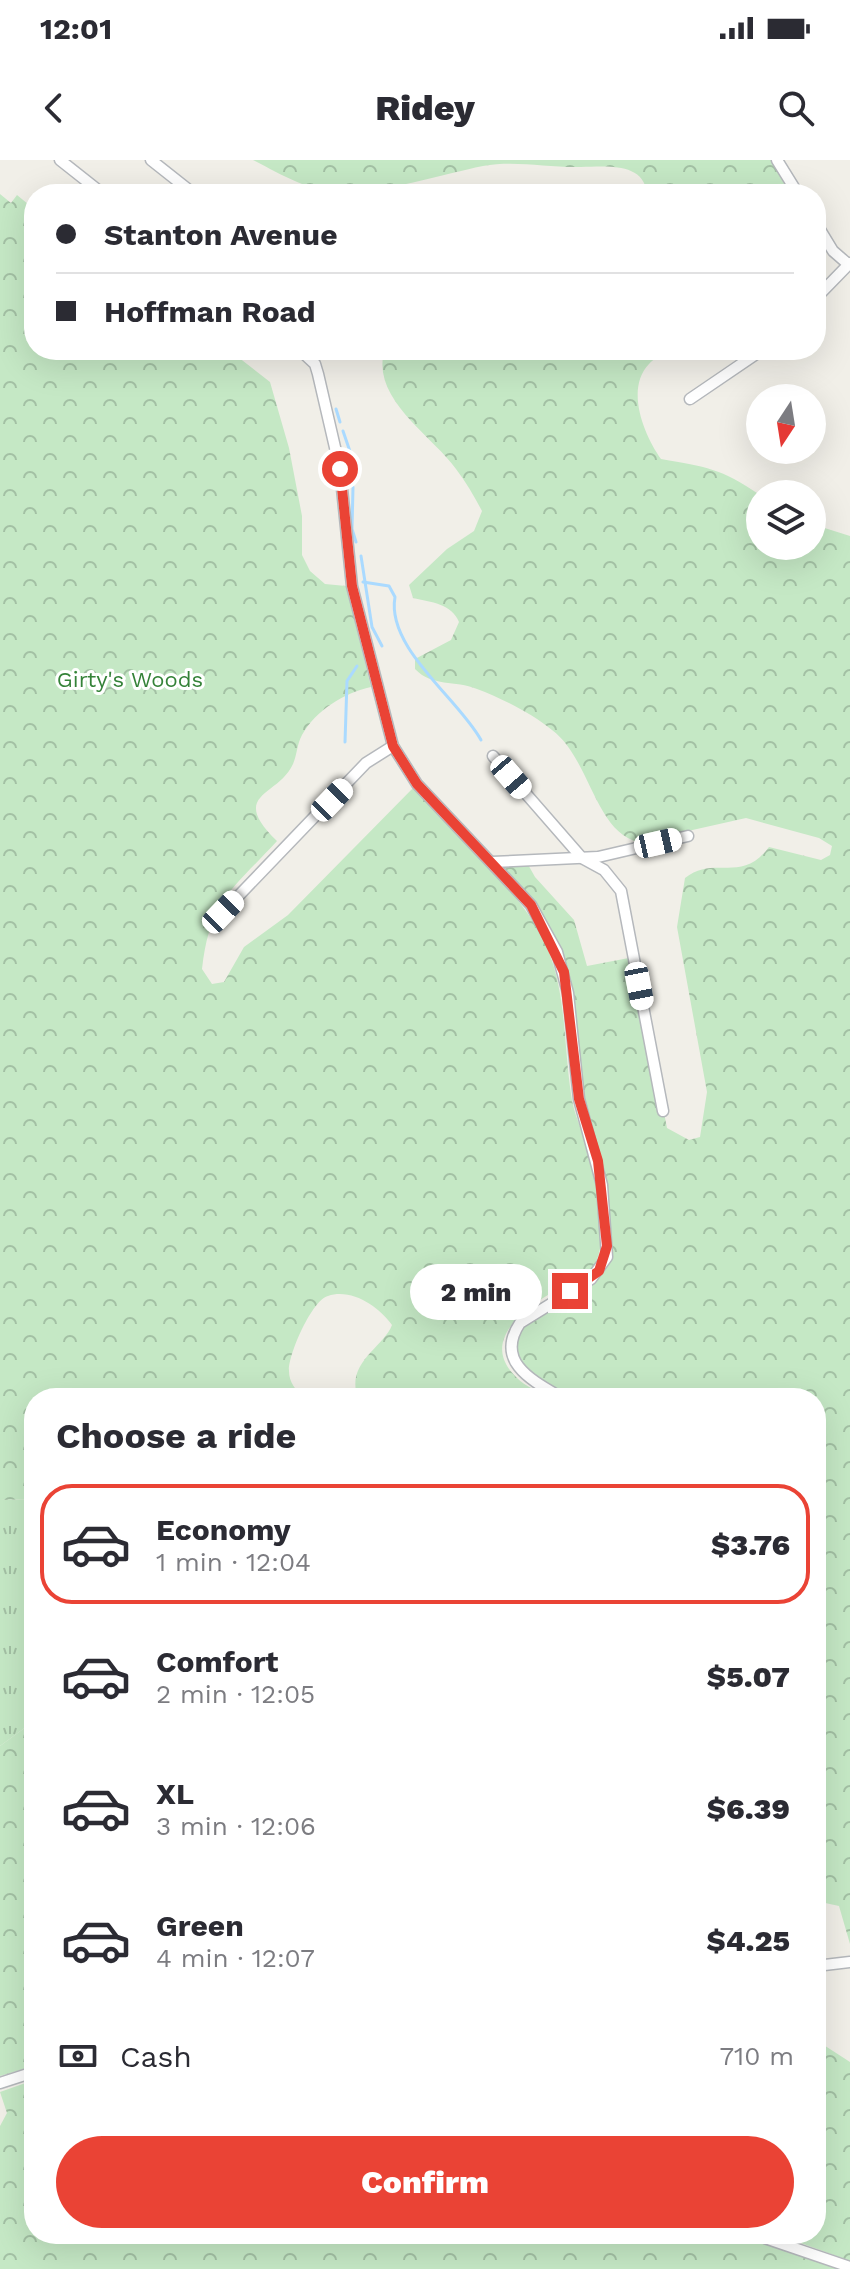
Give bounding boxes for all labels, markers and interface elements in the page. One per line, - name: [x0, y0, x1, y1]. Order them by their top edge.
- text: 12:01: [40, 11, 112, 46]
- icon: back: [32, 86, 76, 130]
- icon: search: [774, 86, 818, 130]
- text: Ridey: [375, 87, 475, 129]
- text: Stanton Avenue: [104, 217, 338, 252]
- text: Hoffman Road: [104, 294, 316, 329]
- north arrow: [746, 384, 826, 464]
- map controls: [746, 384, 826, 560]
- route start: [322, 451, 358, 487]
- button: layers: [746, 480, 826, 560]
- park label: Girty's Woods: [57, 667, 203, 692]
- car: [486, 751, 536, 803]
- car: [307, 774, 357, 826]
- car: [632, 826, 684, 860]
- car: [198, 886, 248, 938]
- car: [623, 960, 655, 1012]
- callout: 2 min: [410, 1263, 542, 1319]
- route end: [552, 1273, 588, 1309]
- text: 2 min: [441, 1277, 511, 1307]
- text: Choose a ride: [56, 1415, 296, 1457]
- icon: car: [60, 1508, 132, 1580]
- text: Economy: [156, 1512, 291, 1547]
- text: $3.76: [711, 1527, 790, 1562]
- text: 1 min · 12:04: [156, 1547, 311, 1577]
- icon: car: [60, 1640, 132, 1712]
- text: Comfort: [156, 1644, 278, 1679]
- text: $5.07: [707, 1659, 790, 1694]
- text: 2 min · 12:05: [156, 1679, 315, 1709]
- icon: car: [60, 1772, 132, 1844]
- text: XL: [156, 1776, 194, 1811]
- text: $6.39: [707, 1791, 790, 1826]
- text: 3 min · 12:06: [156, 1811, 316, 1841]
- icon: car: [60, 1904, 132, 1976]
- text: Green: [156, 1908, 244, 1943]
- text: $4.25: [706, 1923, 790, 1958]
- text: 4 min · 12:07: [156, 1943, 315, 1973]
- icon: cash: [56, 2034, 100, 2078]
- text: Cash: [120, 2039, 192, 2074]
- text: 710 m: [719, 2041, 794, 2071]
- button: Confirm: [56, 2136, 794, 2228]

